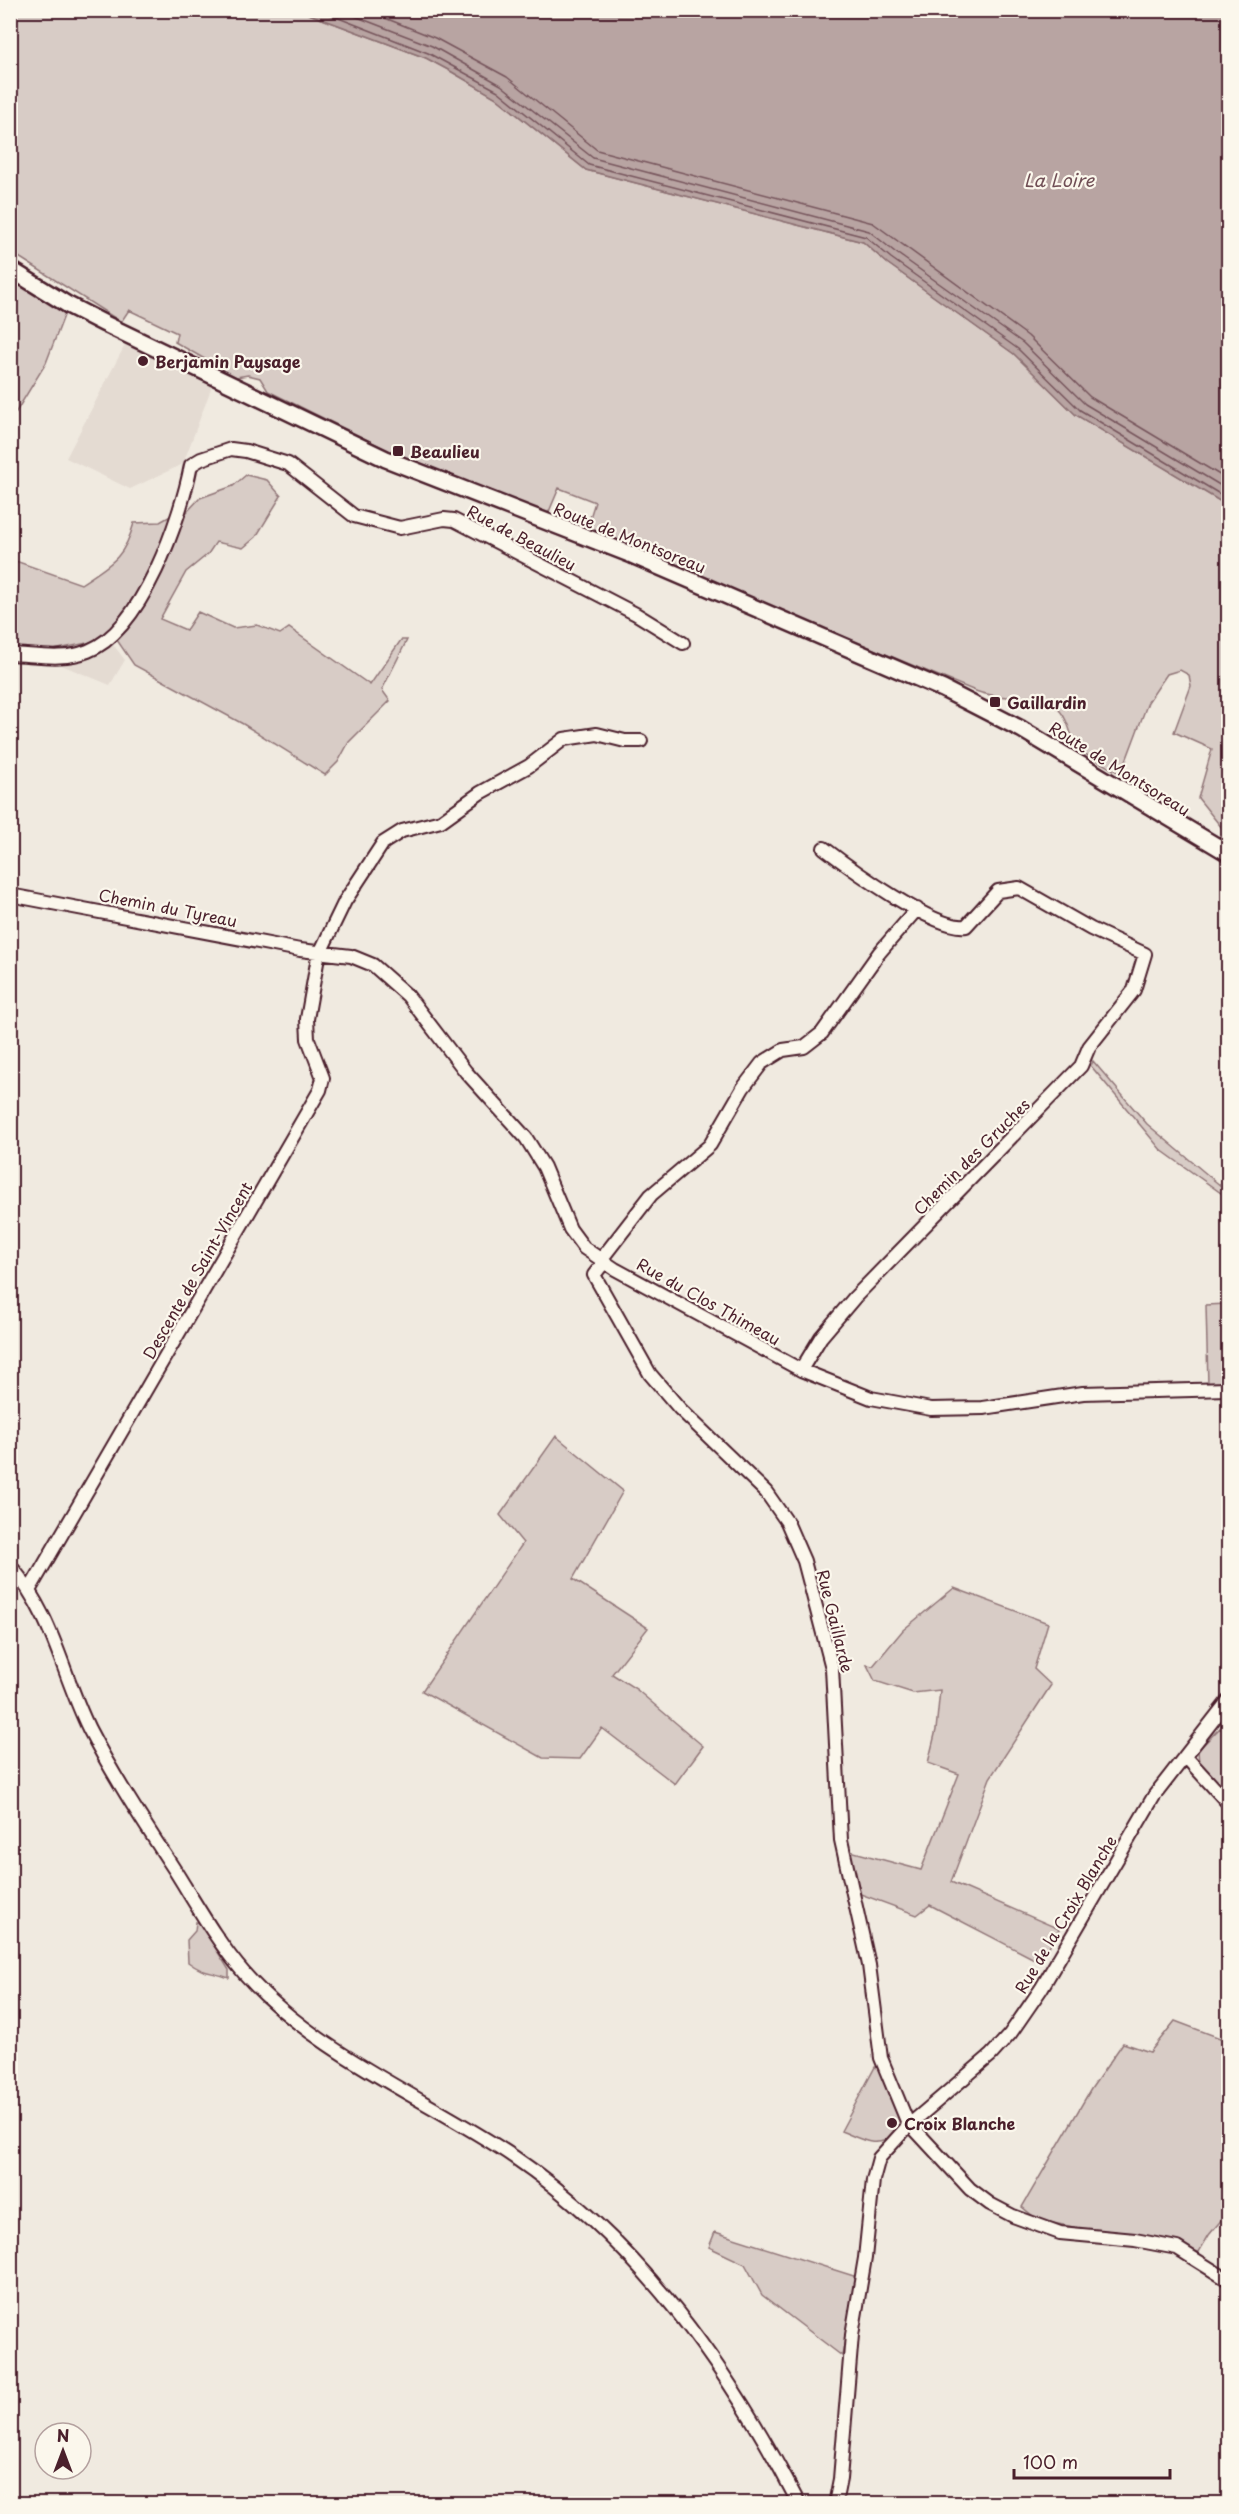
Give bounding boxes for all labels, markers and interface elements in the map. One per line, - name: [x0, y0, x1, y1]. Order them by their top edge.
- water label: La Loire: [1024, 166, 1095, 193]
- place label: Berjamin Paysage: [155, 349, 301, 373]
- marker: Berjamin Paysage: [136, 354, 150, 368]
- place label: Beaulieu: [410, 439, 480, 463]
- marker: Beaulieu: [391, 444, 405, 458]
- street label: Route de Montsoreau: [550, 495, 710, 579]
- street label: Rue de Beaulieu: [463, 498, 581, 576]
- place label: Gaillardin: [1007, 690, 1087, 714]
- marker: Gaillardin: [988, 695, 1002, 709]
- street label: Route de Montsoreau: [1045, 715, 1195, 821]
- street label: Chemin du Tyreau: [97, 882, 239, 932]
- street label: Chemin des Gruches: [907, 1092, 1035, 1220]
- street label: Descente de Saint-Vincent: [136, 1176, 258, 1363]
- street label: Rue du Clos Thimeau: [633, 1251, 785, 1351]
- street label: Rue Gaillarde: [812, 1567, 860, 1675]
- street label: Rue de la Croix Blanche: [1008, 1830, 1122, 1998]
- place label: Croix Blanche: [904, 2111, 1016, 2135]
- marker: Croix Blanche: [885, 2116, 899, 2130]
- north arrow: [33, 2421, 93, 2481]
- text: N: [57, 2423, 69, 2447]
- scale bar: [1014, 2442, 1170, 2480]
- text: 100 m: [1023, 2448, 1078, 2475]

